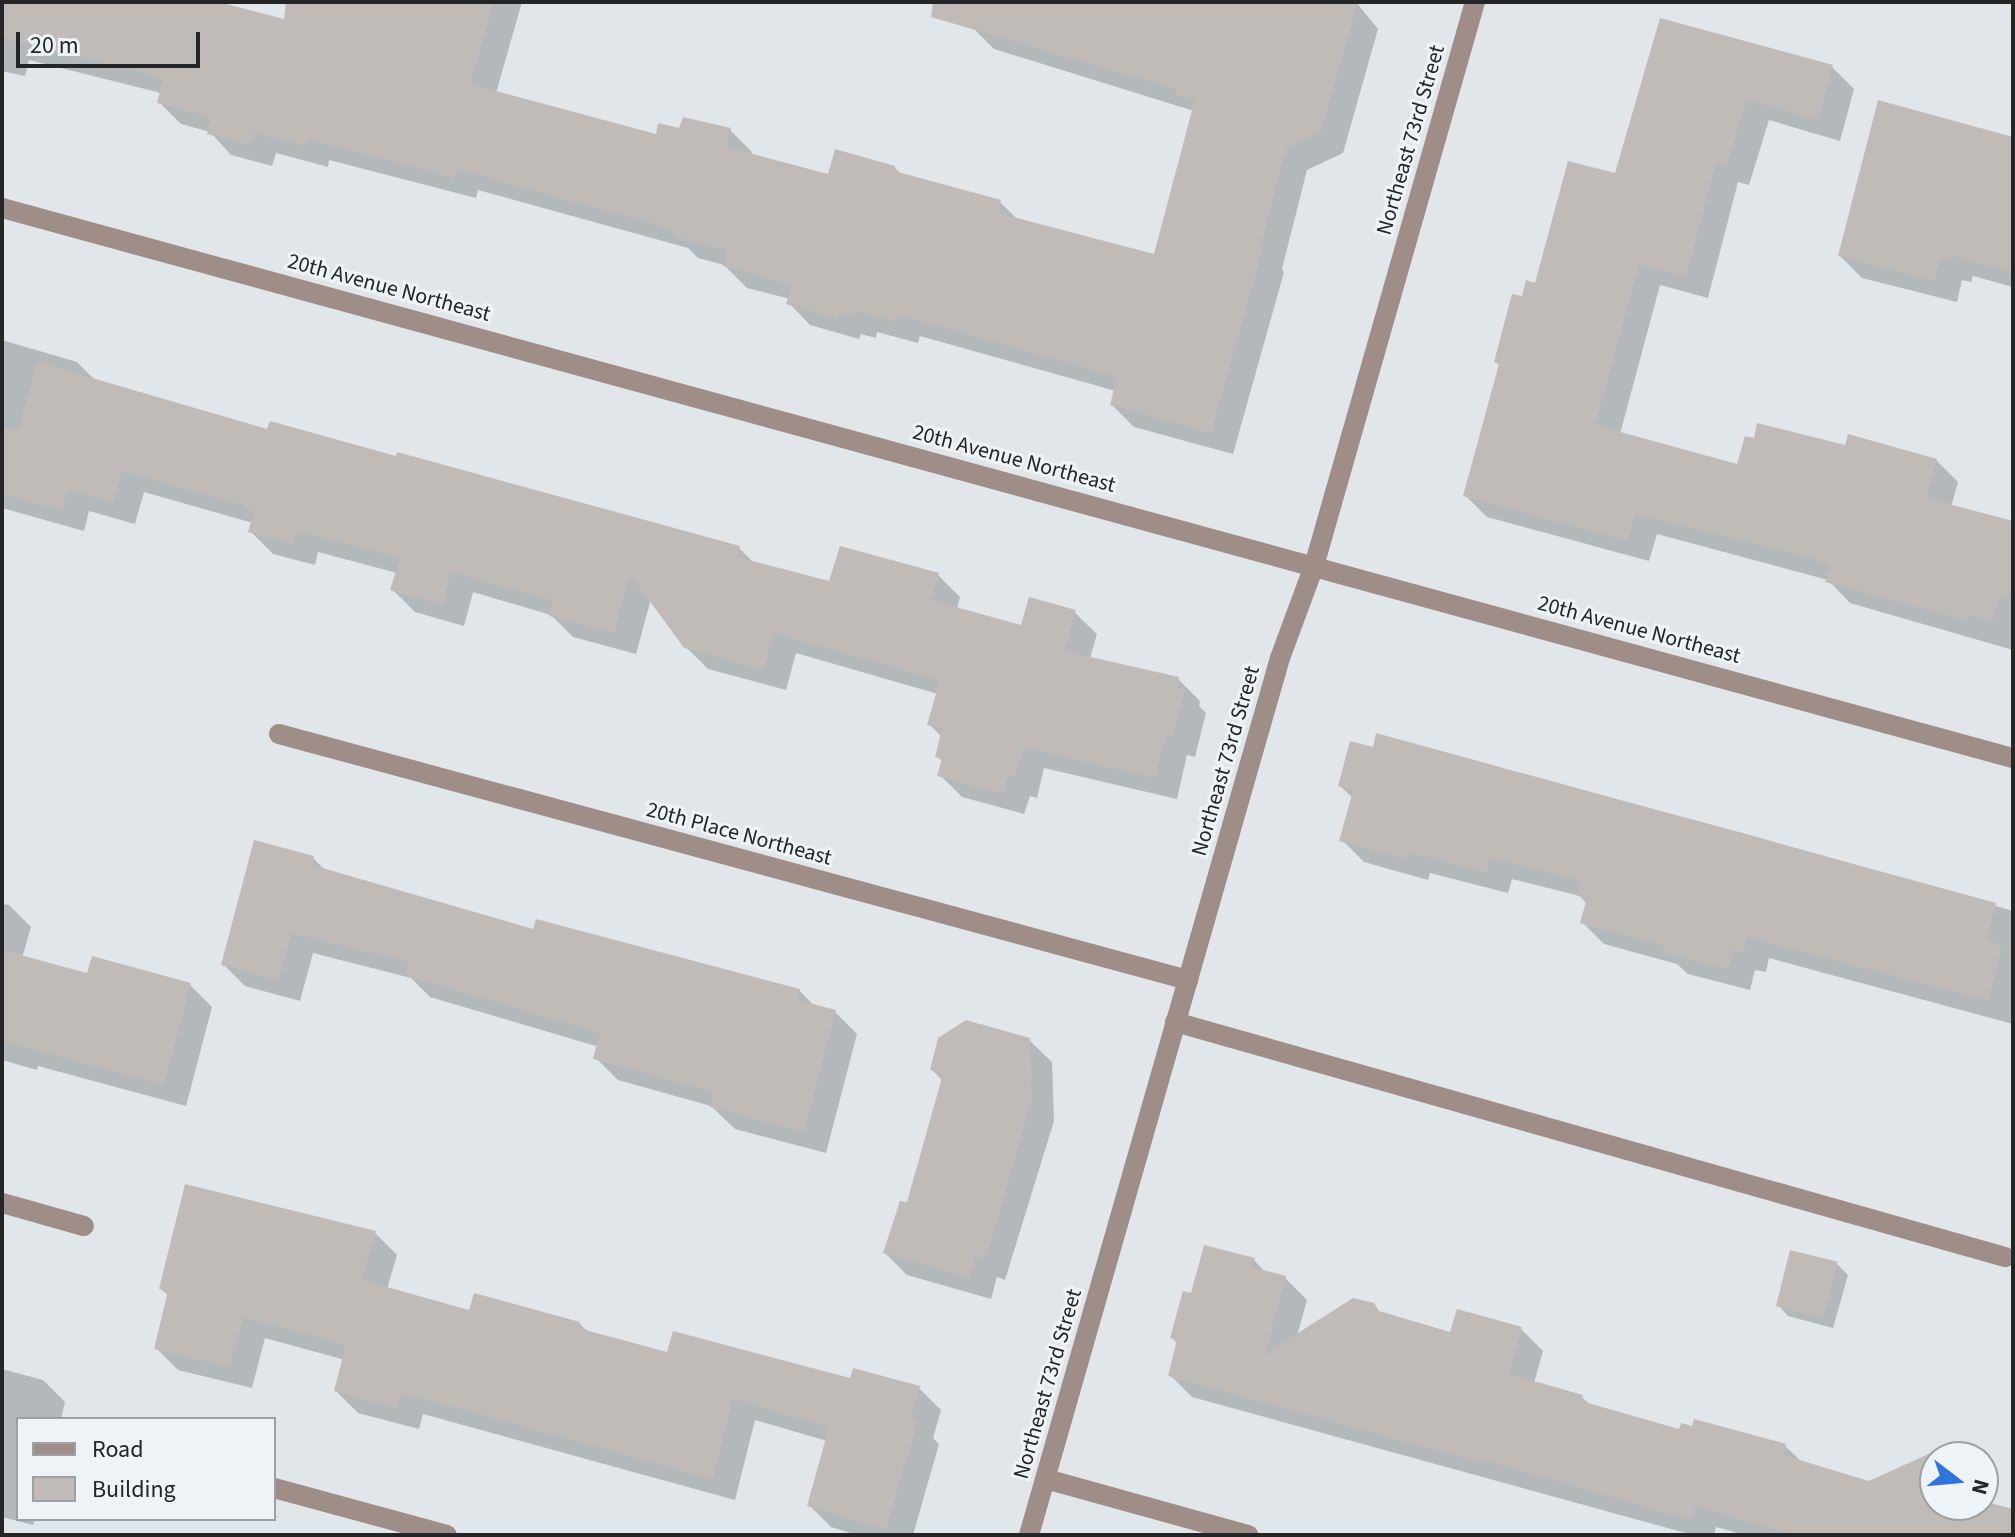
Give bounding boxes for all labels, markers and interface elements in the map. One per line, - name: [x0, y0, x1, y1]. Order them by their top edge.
- scale bar: [20, 16, 204, 66]
- text: 20 m: [30, 28, 79, 63]
- street label: Northeast 73rd Street: [1371, 42, 1451, 238]
- street label: 20th Avenue Northeast: [285, 248, 493, 328]
- street label: 20th Avenue Northeast: [910, 419, 1118, 499]
- street label: 20th Avenue Northeast: [1535, 590, 1743, 670]
- street label: Northeast 73rd Street: [1186, 663, 1266, 859]
- street label: 20th Place Northeast: [643, 797, 835, 871]
- street label: Northeast 73rd Street: [1008, 1286, 1088, 1482]
- legend: [16, 1417, 276, 1521]
- text: Road: [92, 1432, 144, 1467]
- north arrow: [1919, 1441, 1999, 1521]
- text: Building: [92, 1472, 176, 1507]
- text: N: [1963, 1476, 1998, 1499]

